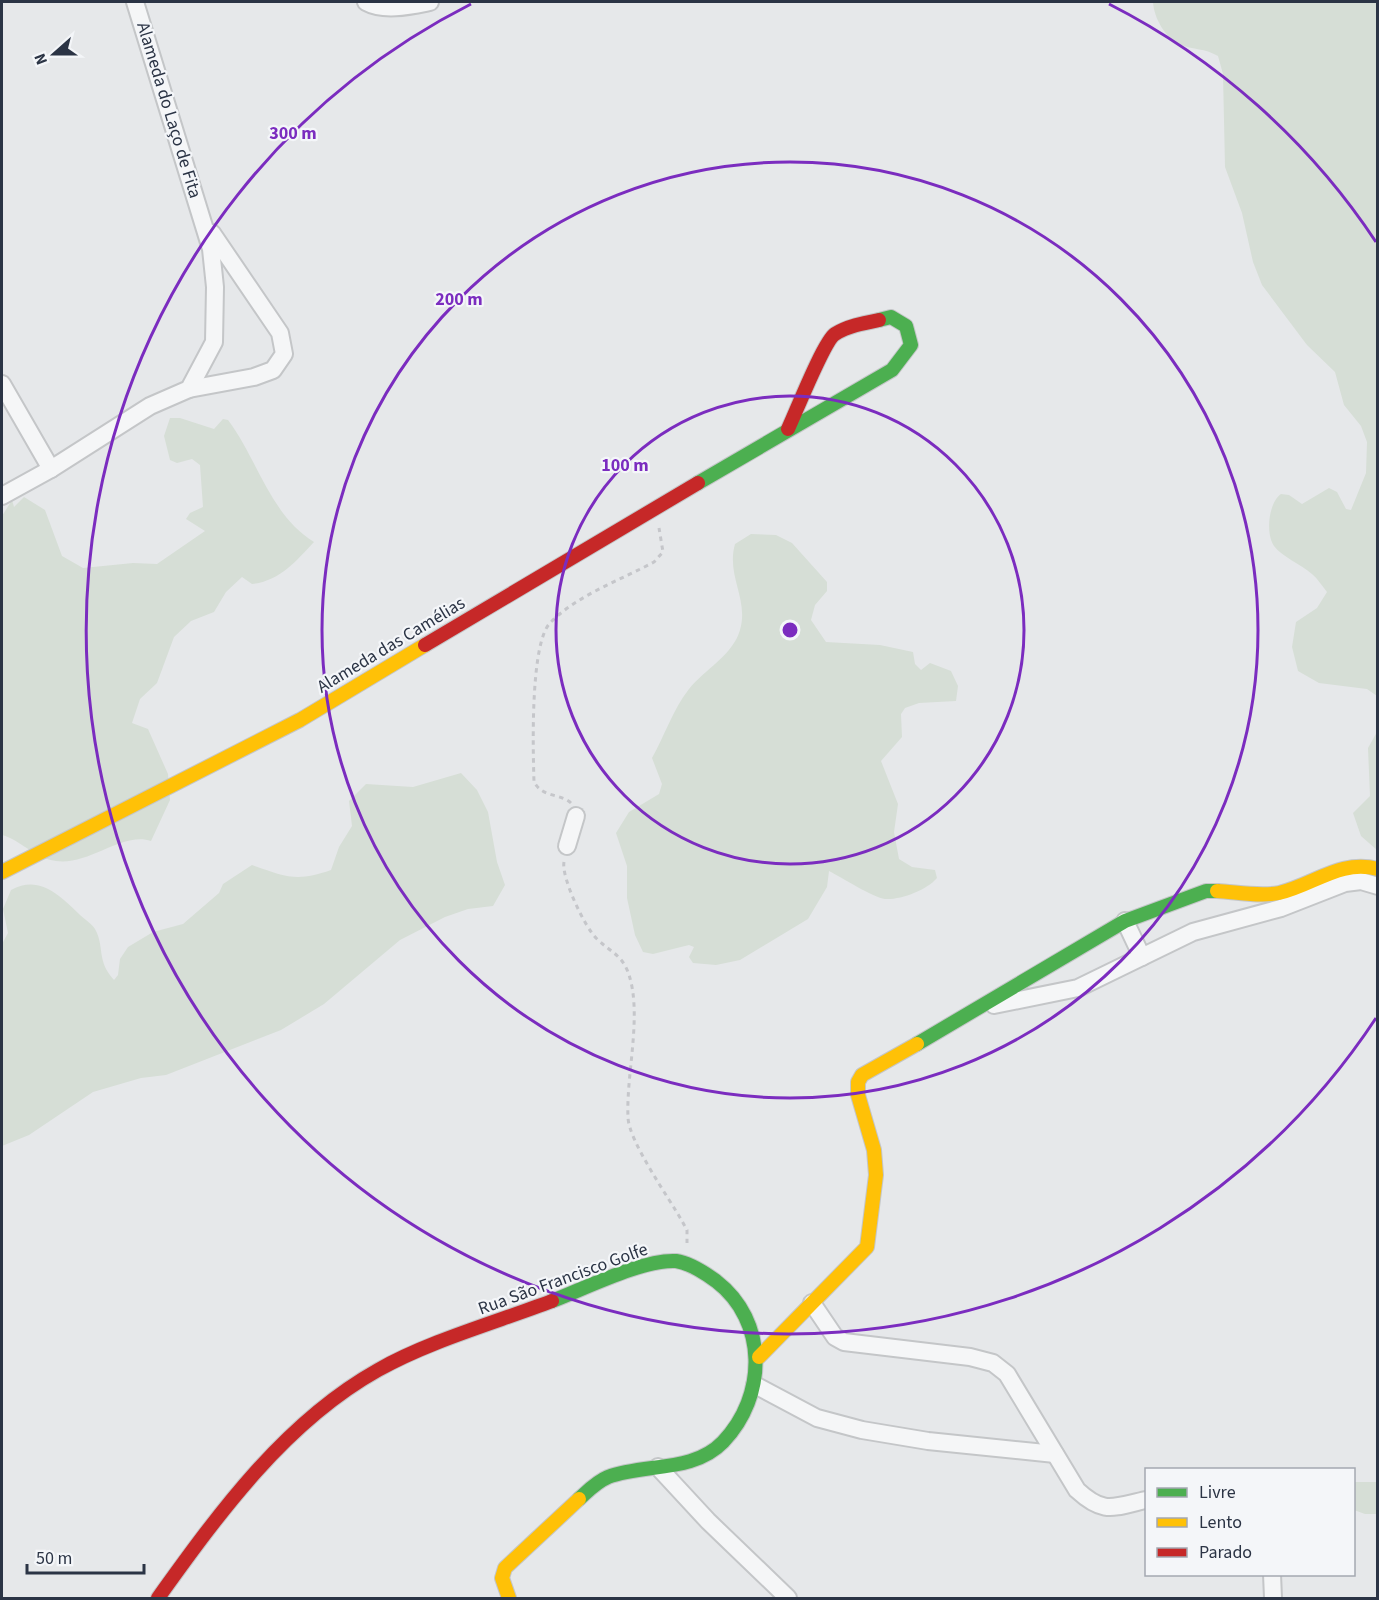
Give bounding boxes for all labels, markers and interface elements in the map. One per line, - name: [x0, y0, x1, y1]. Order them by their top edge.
- street label: Alameda do Laço de Fita: [130, 19, 208, 201]
- north arrow: [24, 24, 84, 84]
- text: N: [29, 50, 53, 68]
- text: 300 m: [269, 121, 317, 146]
- text: 200 m: [435, 287, 483, 312]
- text: 100 m: [601, 453, 649, 478]
- street label: Alameda das Camélias: [312, 591, 470, 699]
- centre of rings: [780, 620, 800, 640]
- street label: Rua São Francisco Golfe: [475, 1237, 651, 1321]
- legend: [1145, 1468, 1355, 1576]
- text: Livre: [1199, 1480, 1236, 1505]
- text: Lento: [1199, 1510, 1242, 1535]
- scale bar: [27, 1537, 144, 1575]
- text: Parado: [1199, 1540, 1252, 1565]
- text: 50 m: [36, 1546, 72, 1571]

